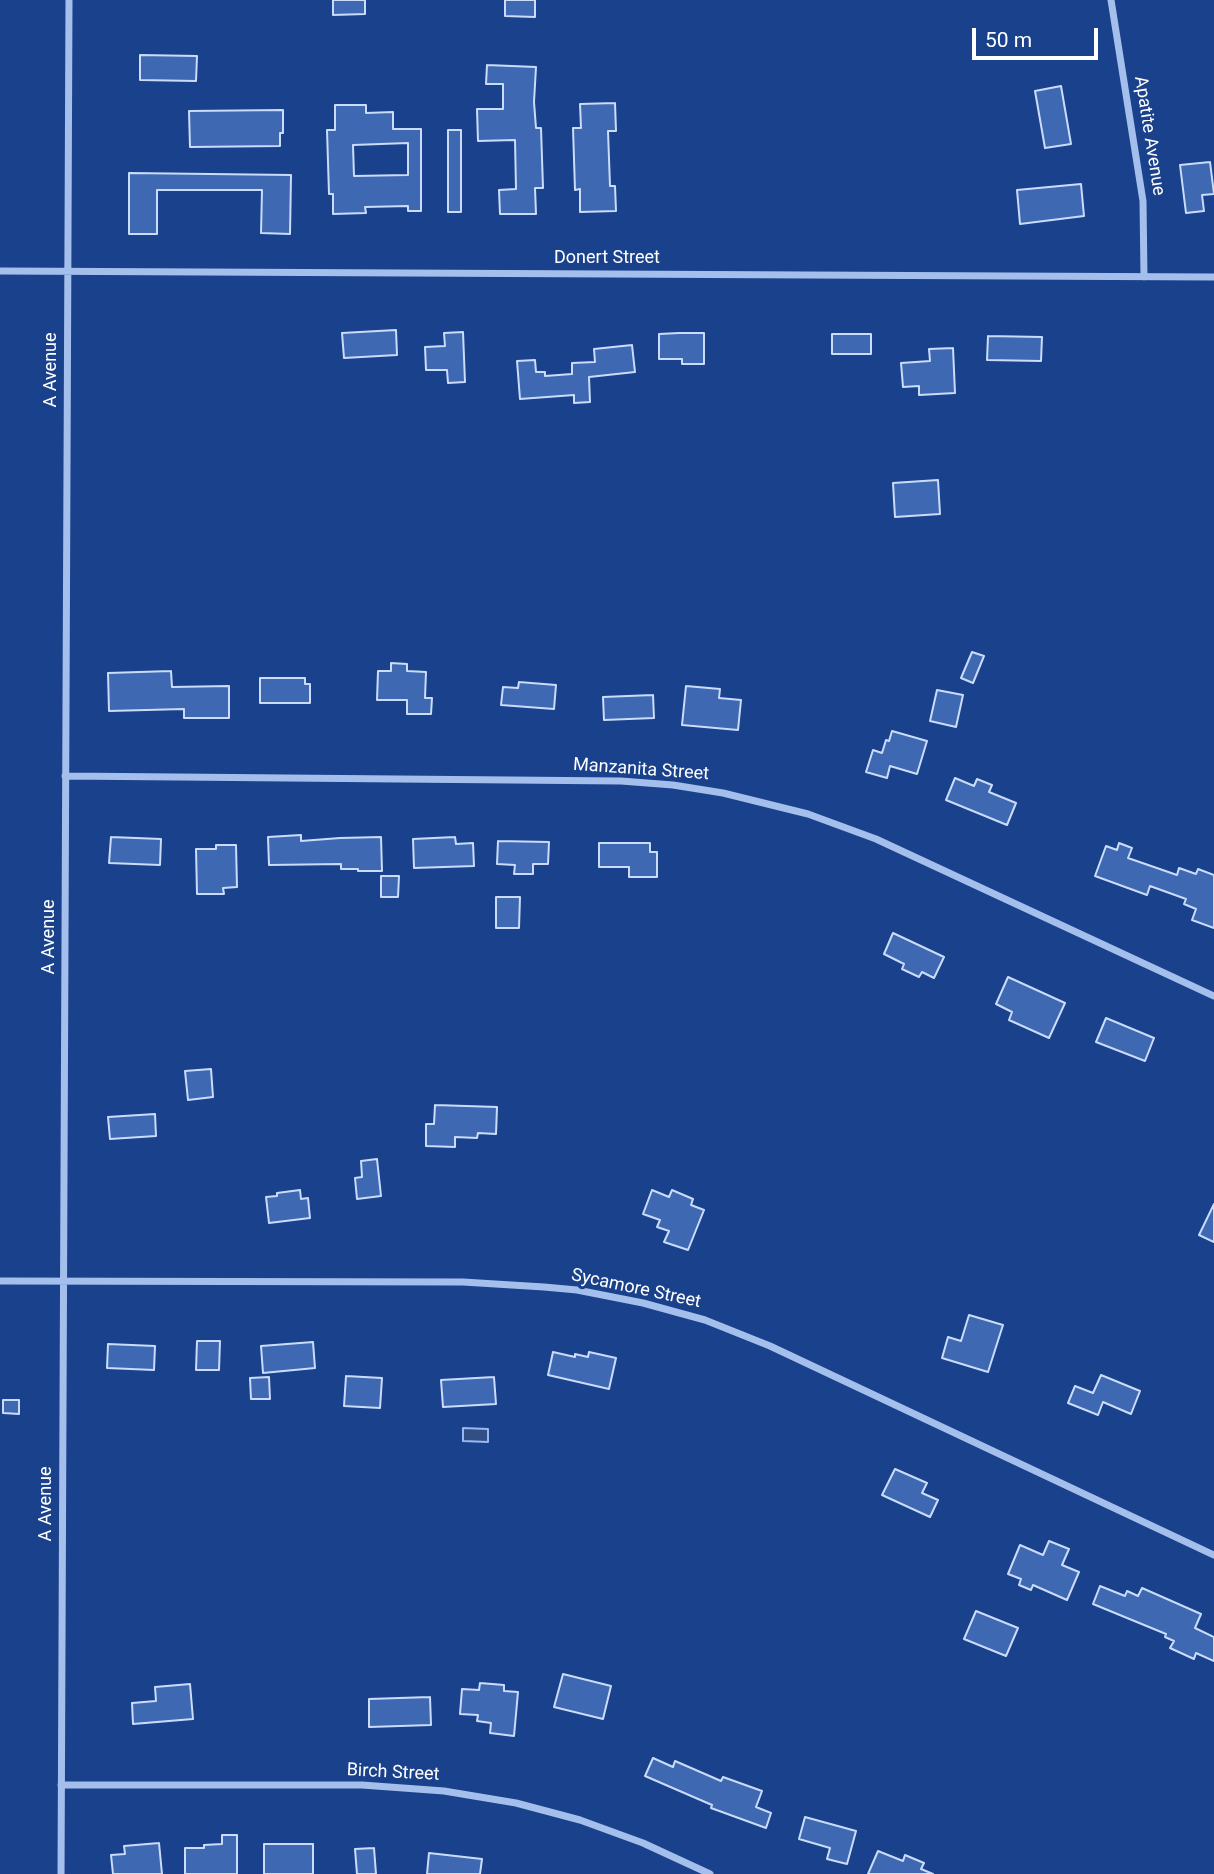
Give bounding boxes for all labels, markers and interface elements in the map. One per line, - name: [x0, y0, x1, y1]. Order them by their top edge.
- scale bar: [976, 14, 1102, 58]
- text: 50 m: [985, 28, 1032, 52]
- street label: Apatite Avenue: [1129, 75, 1169, 197]
- street label: Donert Street: [554, 247, 660, 269]
- street label: A Avenue: [40, 332, 62, 408]
- street label: Manzanita Street: [572, 754, 710, 786]
- street label: A Avenue: [38, 899, 60, 975]
- street label: Sycamore Street: [569, 1265, 703, 1313]
- street label: A Avenue: [35, 1466, 57, 1542]
- street label: Birch Street: [346, 1760, 440, 1786]

